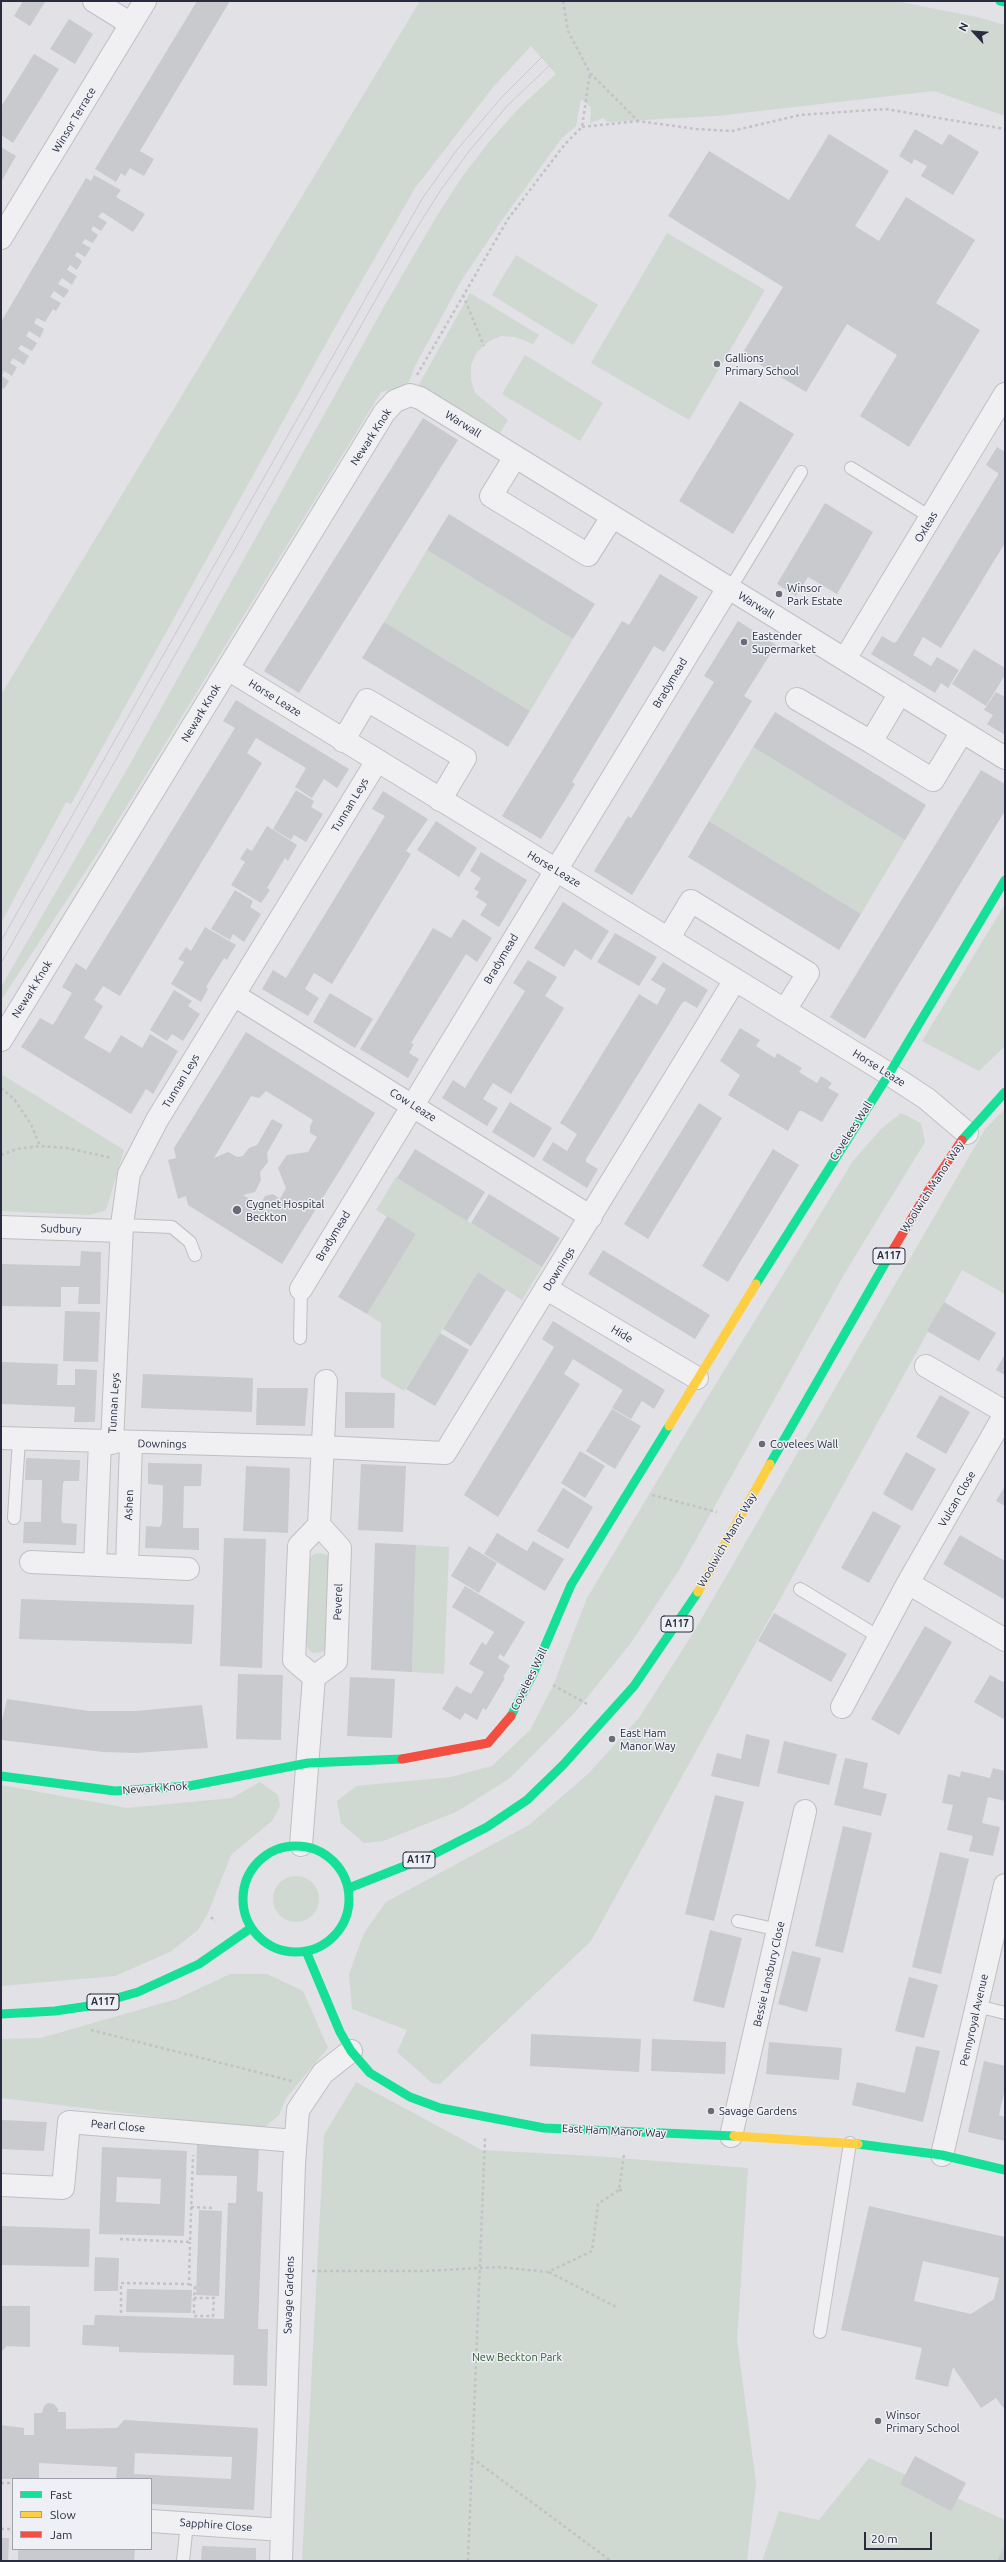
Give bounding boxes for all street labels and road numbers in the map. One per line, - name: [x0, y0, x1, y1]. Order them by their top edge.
- street label: Winsor Terrace: [49, 85, 99, 155]
- street label: Newark Knok: [348, 406, 394, 468]
- street label: Warwall: [443, 408, 483, 440]
- street label: Oxleas: [912, 509, 940, 545]
- street label: Warwall: [736, 589, 776, 621]
- street label: Bradymead: [650, 656, 690, 710]
- street label: Horse Leaze: [246, 677, 304, 719]
- street label: Newark Knok: [179, 682, 223, 744]
- street label: Tunnan Leys: [329, 776, 371, 834]
- street label: Horse Leaze: [525, 848, 583, 890]
- street label: Bradymead: [481, 932, 521, 986]
- street label: Newark Knok: [9, 958, 55, 1020]
- street label: Horse Leaze: [850, 1047, 908, 1089]
- street label: Tunnan Leys: [160, 1052, 202, 1110]
- street label: Cow Leaze: [387, 1085, 439, 1125]
- street label: Covelees Wall: [827, 1099, 875, 1163]
- street label: Woolwich Manor Way: [897, 1139, 967, 1235]
- street label: Bradymead: [313, 1209, 353, 1263]
- street label: Sudbury: [40, 1222, 82, 1236]
- street label: Downings: [540, 1245, 578, 1293]
- road number: A117: [873, 1248, 905, 1264]
- street label: Hide: [609, 1322, 635, 1346]
- street label: Tunnan Leys: [106, 1372, 122, 1434]
- street label: Downings: [137, 1437, 187, 1451]
- street label: Vulcan Close: [936, 1469, 978, 1529]
- street label: Ashen: [122, 1489, 136, 1521]
- street label: Woolwich Manor Way: [695, 1491, 759, 1589]
- street label: Peverel: [331, 1583, 345, 1621]
- road number: A117: [661, 1616, 693, 1632]
- street label: Covelees Wall: [508, 1645, 550, 1713]
- street label: Newark Knok: [122, 1779, 188, 1797]
- road number: A117: [403, 1852, 435, 1868]
- street label: Bessie Lansbury Close: [750, 1920, 788, 2028]
- street label: Pennyroyal Avenue: [957, 1973, 991, 2067]
- road number: A117: [87, 1994, 119, 2010]
- street label: Pearl Close: [90, 2117, 146, 2135]
- street label: East Ham Manor Way: [562, 2122, 666, 2140]
- street label: Savage Gardens: [281, 2256, 297, 2334]
- street label: Sapphire Close: [179, 2516, 253, 2534]

